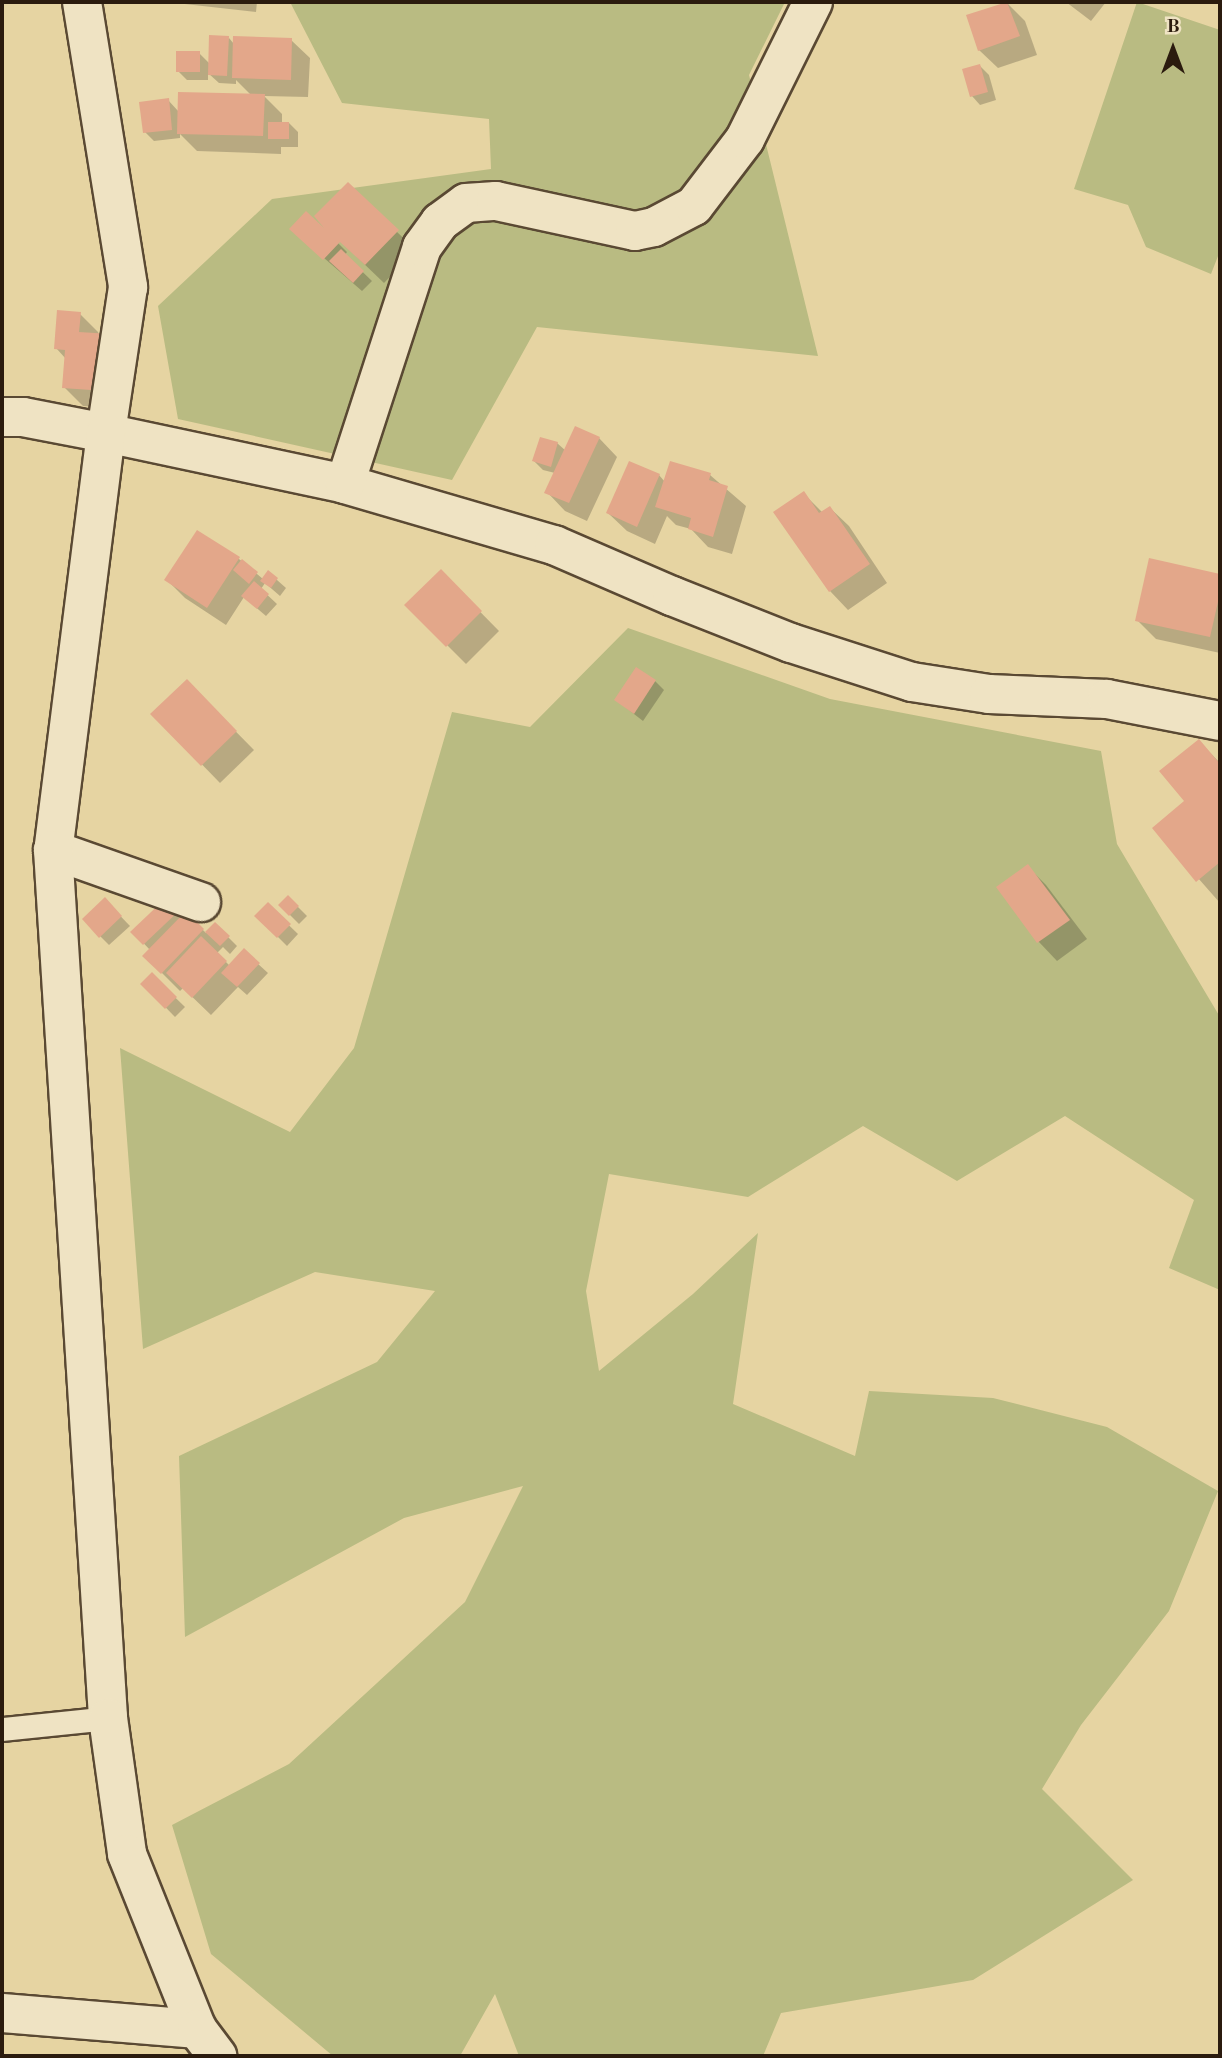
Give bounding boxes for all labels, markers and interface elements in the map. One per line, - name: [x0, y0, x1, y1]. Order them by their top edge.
- north arrow: [1138, 14, 1208, 84]
- text: B: [1166, 18, 1180, 37]

